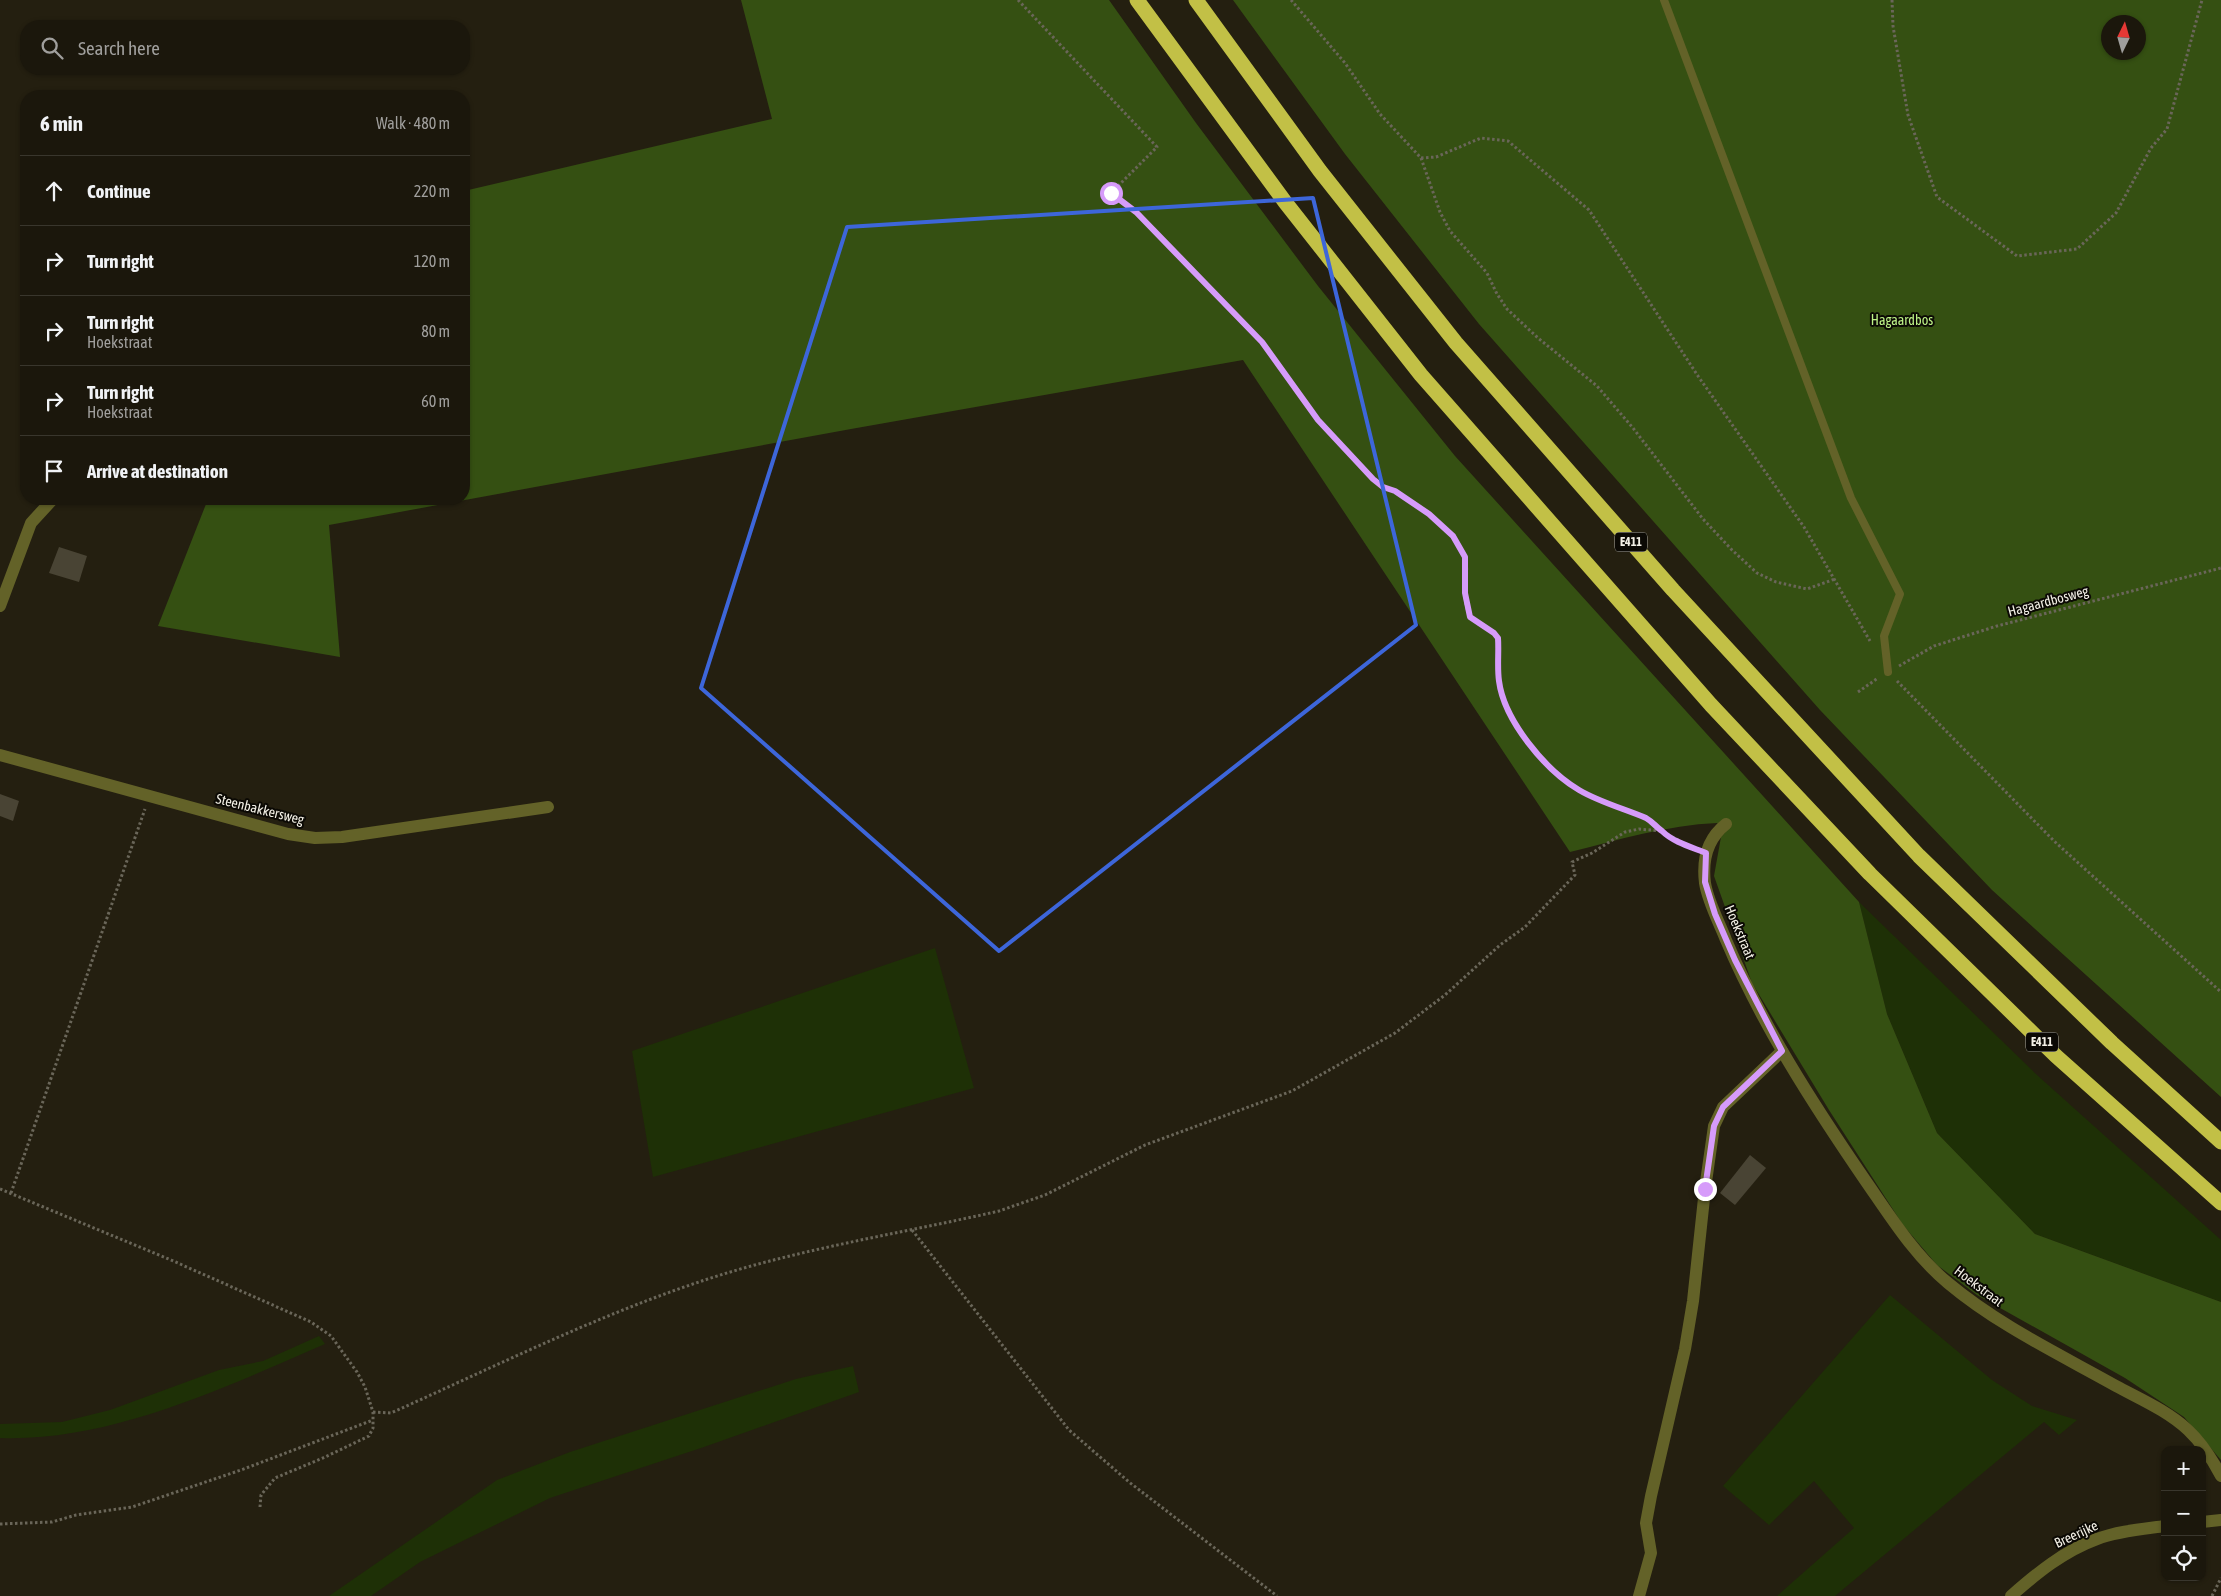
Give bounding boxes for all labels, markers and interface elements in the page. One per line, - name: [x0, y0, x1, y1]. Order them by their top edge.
- north arrow: [2101, 15, 2146, 60]
- search box: [20, 20, 470, 75]
- icon: search: [38, 34, 66, 62]
- text: Search here: [78, 37, 160, 59]
- text: 6 min: [40, 111, 83, 135]
- text: Walk · 480 m: [376, 114, 450, 132]
- icon: ahead: [40, 177, 68, 205]
- text: Continue: [87, 180, 151, 202]
- text: 220 m: [414, 182, 450, 200]
- route start: [1100, 182, 1123, 205]
- icon: right: [40, 247, 68, 275]
- text: Turn right: [87, 250, 154, 272]
- text: 120 m: [414, 252, 450, 270]
- text: Turn right: [87, 311, 154, 333]
- park label: Hagaardbos: [1871, 312, 1933, 328]
- icon: right: [40, 317, 68, 345]
- text: 80 m: [421, 322, 450, 340]
- text: Hoekstraat: [87, 333, 152, 351]
- text: Turn right: [87, 381, 154, 403]
- icon: right: [40, 387, 68, 415]
- text: 60 m: [421, 392, 450, 410]
- text: Hoekstraat: [87, 403, 152, 421]
- icon: arrive: [40, 457, 68, 485]
- text: Arrive at destination: [87, 460, 228, 482]
- road number: E411: [1615, 532, 1647, 552]
- street label: Hagaardbosweg: [2006, 583, 2090, 619]
- street label: Steenbakkersweg: [214, 790, 306, 828]
- street label: Hoekstraat: [1721, 903, 1759, 961]
- road number: E411: [2026, 1032, 2058, 1052]
- route end: [1694, 1178, 1717, 1201]
- street label: Hoekstraat: [1951, 1262, 2007, 1310]
- map controls: [2161, 1446, 2206, 1581]
- button: +: [2161, 1446, 2206, 1491]
- button: −: [2161, 1491, 2206, 1536]
- street label: Breerijke: [2052, 1517, 2100, 1551]
- button: locate: [2161, 1536, 2206, 1581]

